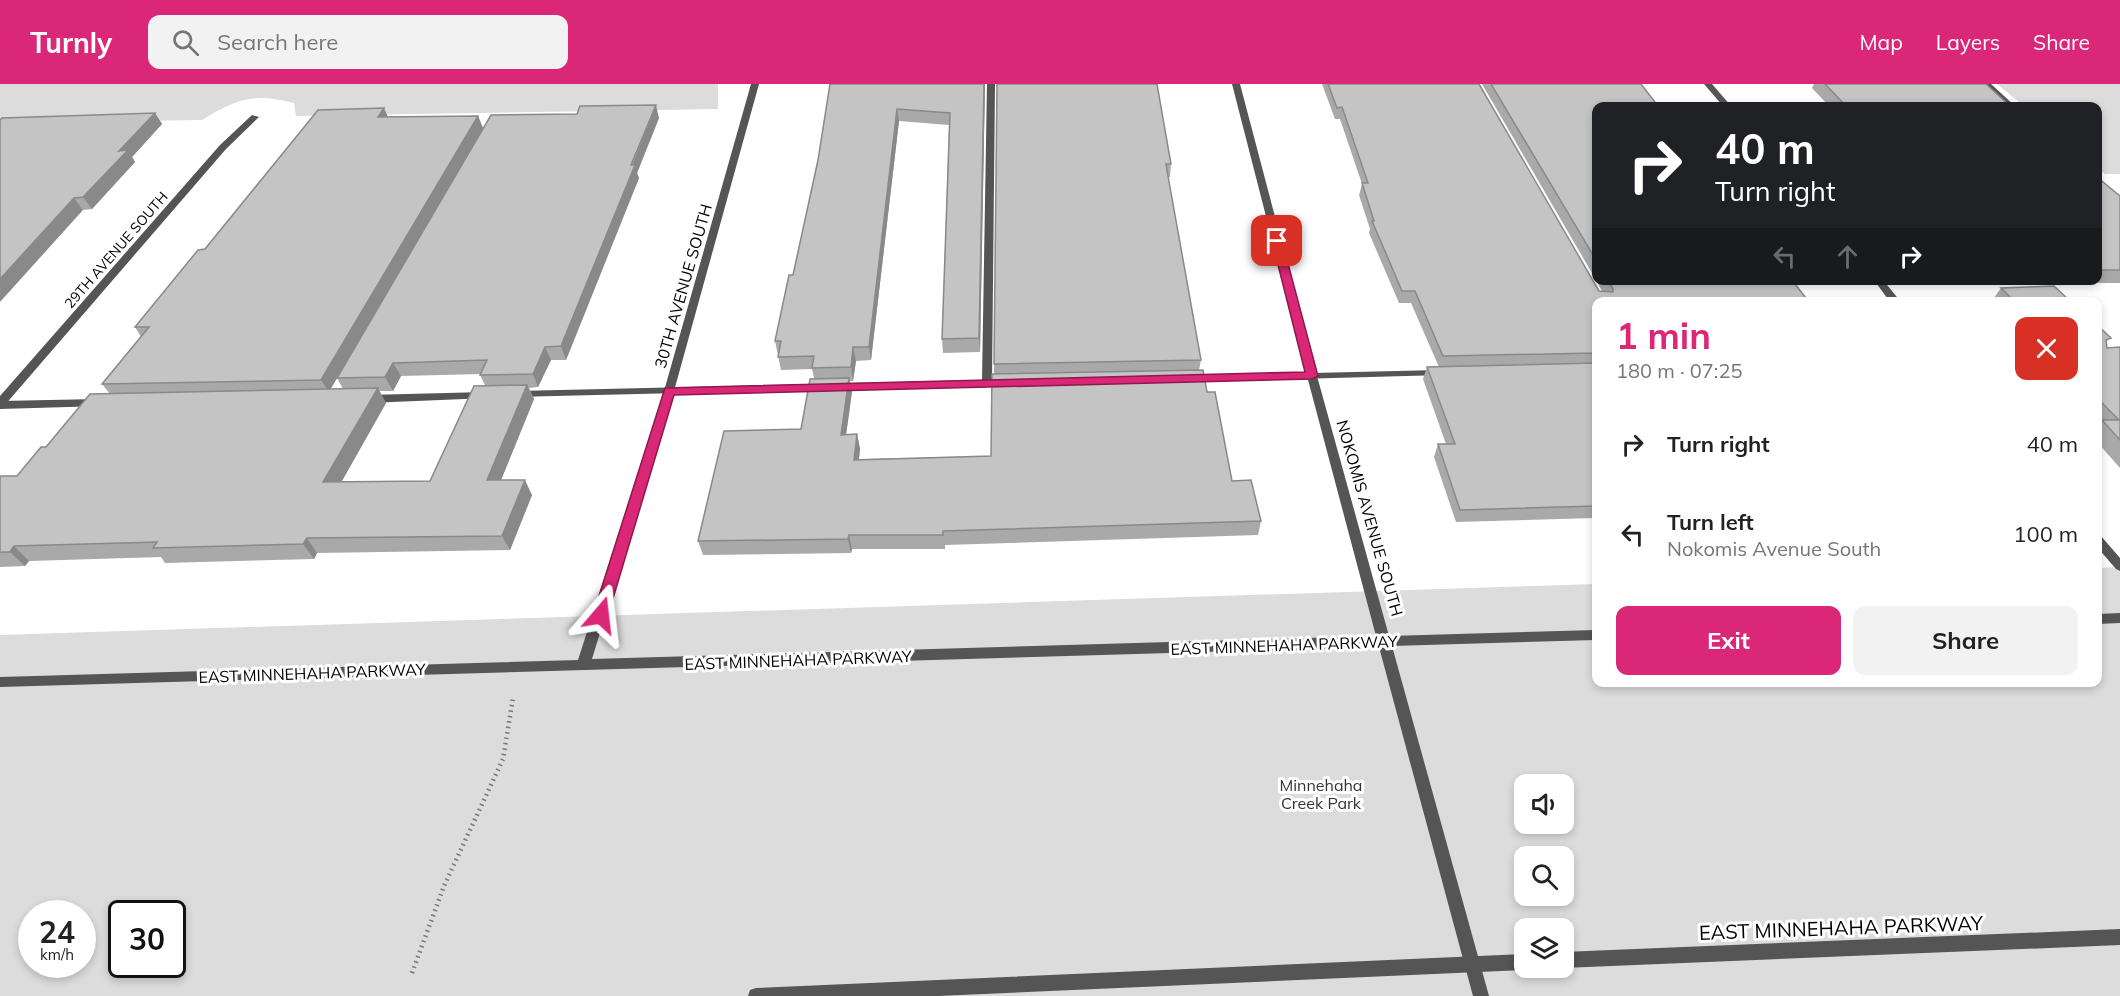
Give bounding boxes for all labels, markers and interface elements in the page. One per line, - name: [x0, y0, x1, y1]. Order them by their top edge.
- search box: [148, 15, 568, 69]
- text: Turnly: [30, 25, 112, 60]
- icon: search: [169, 26, 202, 59]
- text: Search here: [217, 28, 338, 56]
- text: Map: [1860, 29, 1903, 55]
- text: Layers: [1936, 29, 2000, 55]
- text: Share: [2033, 29, 2090, 55]
- text: 40 m: [1715, 122, 1815, 175]
- icon: right: [1616, 126, 1694, 204]
- text: Turn right: [1715, 174, 1835, 208]
- street label: 29TH AVENUE SOUTH: [60, 188, 172, 312]
- street label: 30TH AVENUE SOUTH: [650, 202, 716, 370]
- pin: [1251, 215, 1302, 266]
- icon: arrive: [1260, 224, 1293, 257]
- icon: left: [1768, 240, 1801, 273]
- icon: ahead: [1831, 240, 1864, 273]
- icon: right: [1894, 240, 1927, 273]
- text: 1 min: [1616, 313, 1711, 358]
- button: close: [2015, 317, 2078, 380]
- text: 180 m · 07:25: [1616, 358, 1742, 383]
- street label: NOKOMIS AVENUE SOUTH: [1332, 418, 1408, 618]
- icon: right: [1616, 428, 1649, 461]
- text: Turn right: [1667, 430, 1770, 458]
- text: 40 m: [2027, 430, 2078, 458]
- text: Turn left: [1667, 508, 1754, 536]
- icon: left: [1616, 518, 1649, 551]
- text: 100 m: [2013, 520, 2078, 548]
- text: Nokomis Avenue South: [1667, 536, 1881, 561]
- position arrow: [569, 583, 633, 647]
- button: Exit: [1616, 606, 1841, 675]
- button: Share: [1853, 606, 2078, 675]
- street label: EAST MINNEHAHA PARKWAY: [1170, 631, 1398, 659]
- street label: EAST MINNEHAHA PARKWAY: [684, 646, 912, 674]
- street label: EAST MINNEHAHA PARKWAY: [198, 659, 426, 687]
- map controls: [1514, 774, 1574, 978]
- button: sound: [1514, 774, 1574, 834]
- park label: Minnehaha Creek Park: [1280, 775, 1362, 813]
- button: search: [1514, 846, 1574, 906]
- speed limit sign: 30: [108, 900, 186, 978]
- street label: EAST MINNEHAHA PARKWAY: [1699, 910, 1984, 945]
- text: 24: [39, 913, 75, 951]
- button: layers: [1514, 918, 1574, 978]
- text: km/h: [40, 945, 74, 964]

